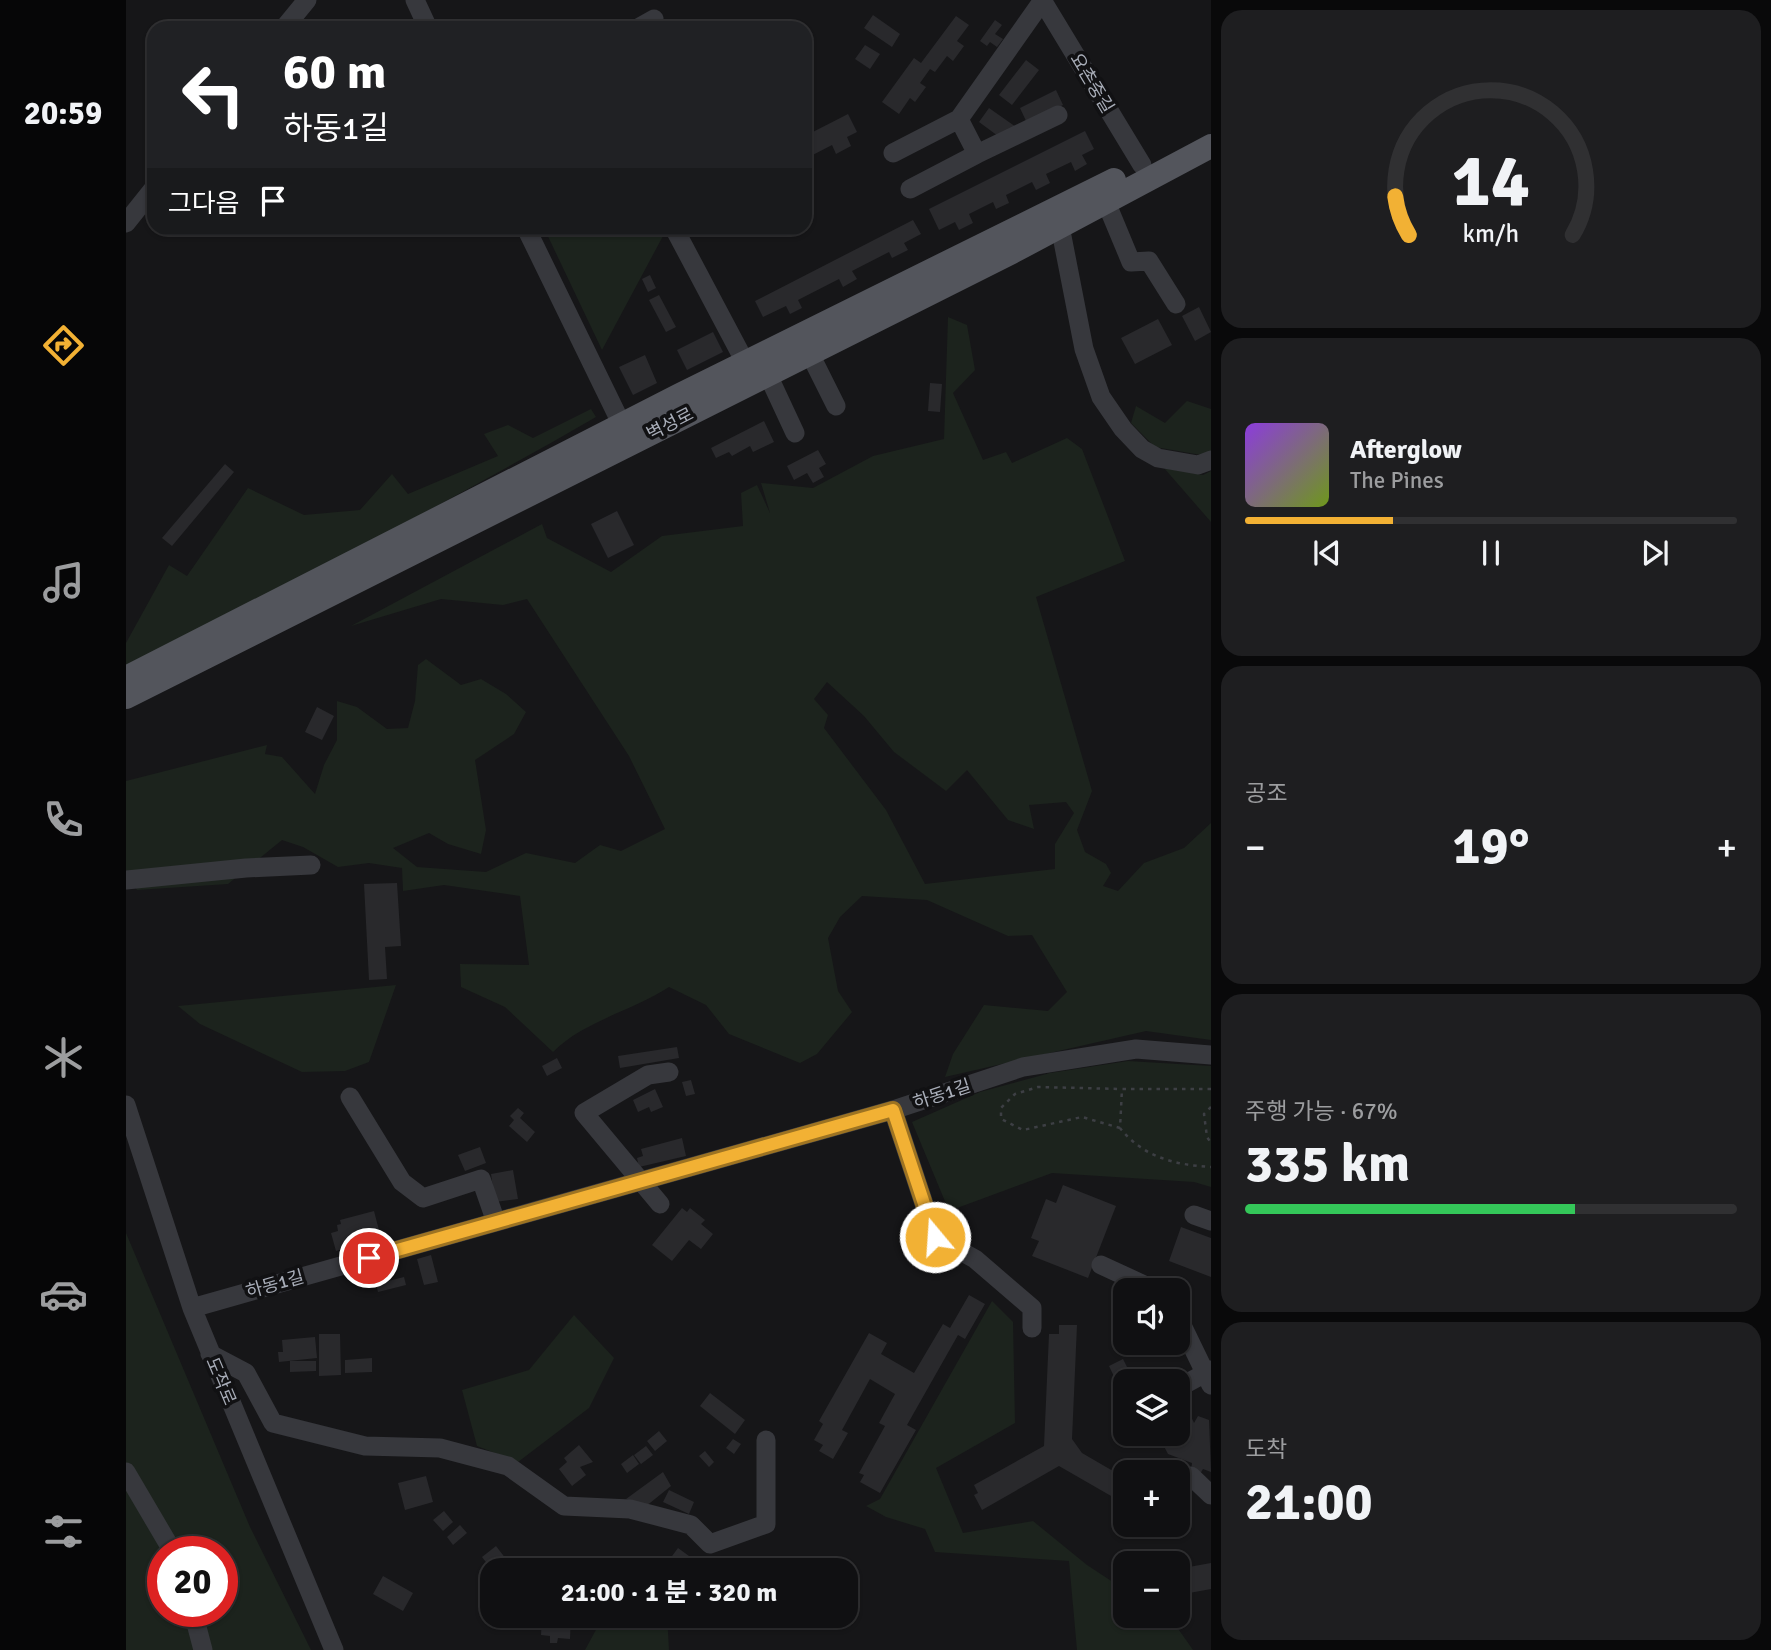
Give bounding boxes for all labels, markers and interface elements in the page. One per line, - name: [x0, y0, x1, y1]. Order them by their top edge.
- text: 60 m: [283, 42, 386, 102]
- icon: left: [168, 49, 259, 140]
- street label: 요촌중길: [1066, 49, 1118, 117]
- text: 20:59: [24, 94, 102, 133]
- text: 하동1길: [283, 109, 389, 148]
- text: 14: [1452, 137, 1530, 226]
- icon: arrive: [254, 182, 292, 220]
- text: 그다음: [168, 188, 240, 220]
- text: km/h: [1463, 218, 1519, 249]
- icon: directions: [39, 321, 88, 370]
- street label: 벽성로: [643, 403, 697, 445]
- text: Afterglow: [1350, 434, 1462, 466]
- text: The Pines: [1350, 466, 1444, 495]
- icon: previous: [1308, 534, 1346, 572]
- icon: pause: [1472, 534, 1510, 572]
- icon: next: [1636, 534, 1674, 572]
- icon: music: [39, 558, 88, 607]
- text: 공조: [1245, 779, 1287, 808]
- icon: phone: [39, 795, 88, 844]
- text: 19°: [1453, 814, 1529, 878]
- text: −: [1245, 824, 1266, 871]
- text: +: [1716, 824, 1737, 871]
- icon: climate: [39, 1033, 88, 1082]
- street label: 하동1길: [910, 1074, 974, 1114]
- text: 주행 가능 · 67%: [1245, 1097, 1398, 1126]
- text: 335 km: [1245, 1132, 1410, 1196]
- position arrow: [898, 1200, 972, 1274]
- pin: [339, 1228, 399, 1288]
- icon: arrive: [350, 1239, 388, 1277]
- street label: 하동1길: [243, 1265, 307, 1303]
- icon: car: [39, 1270, 88, 1319]
- map controls: [1113, 1278, 1190, 1628]
- button: sound: [1113, 1278, 1190, 1355]
- street label: 도작로: [201, 1354, 241, 1408]
- button: layers: [1113, 1369, 1190, 1446]
- text: 도착: [1245, 1435, 1287, 1464]
- button: +: [1113, 1460, 1190, 1537]
- text: 21:00: [1245, 1470, 1373, 1534]
- icon: filters: [39, 1507, 88, 1556]
- speed limit sign: 20: [147, 1536, 238, 1627]
- button: −: [1113, 1551, 1190, 1628]
- text: 21:00 · 1 분 · 320 m: [561, 1577, 777, 1609]

